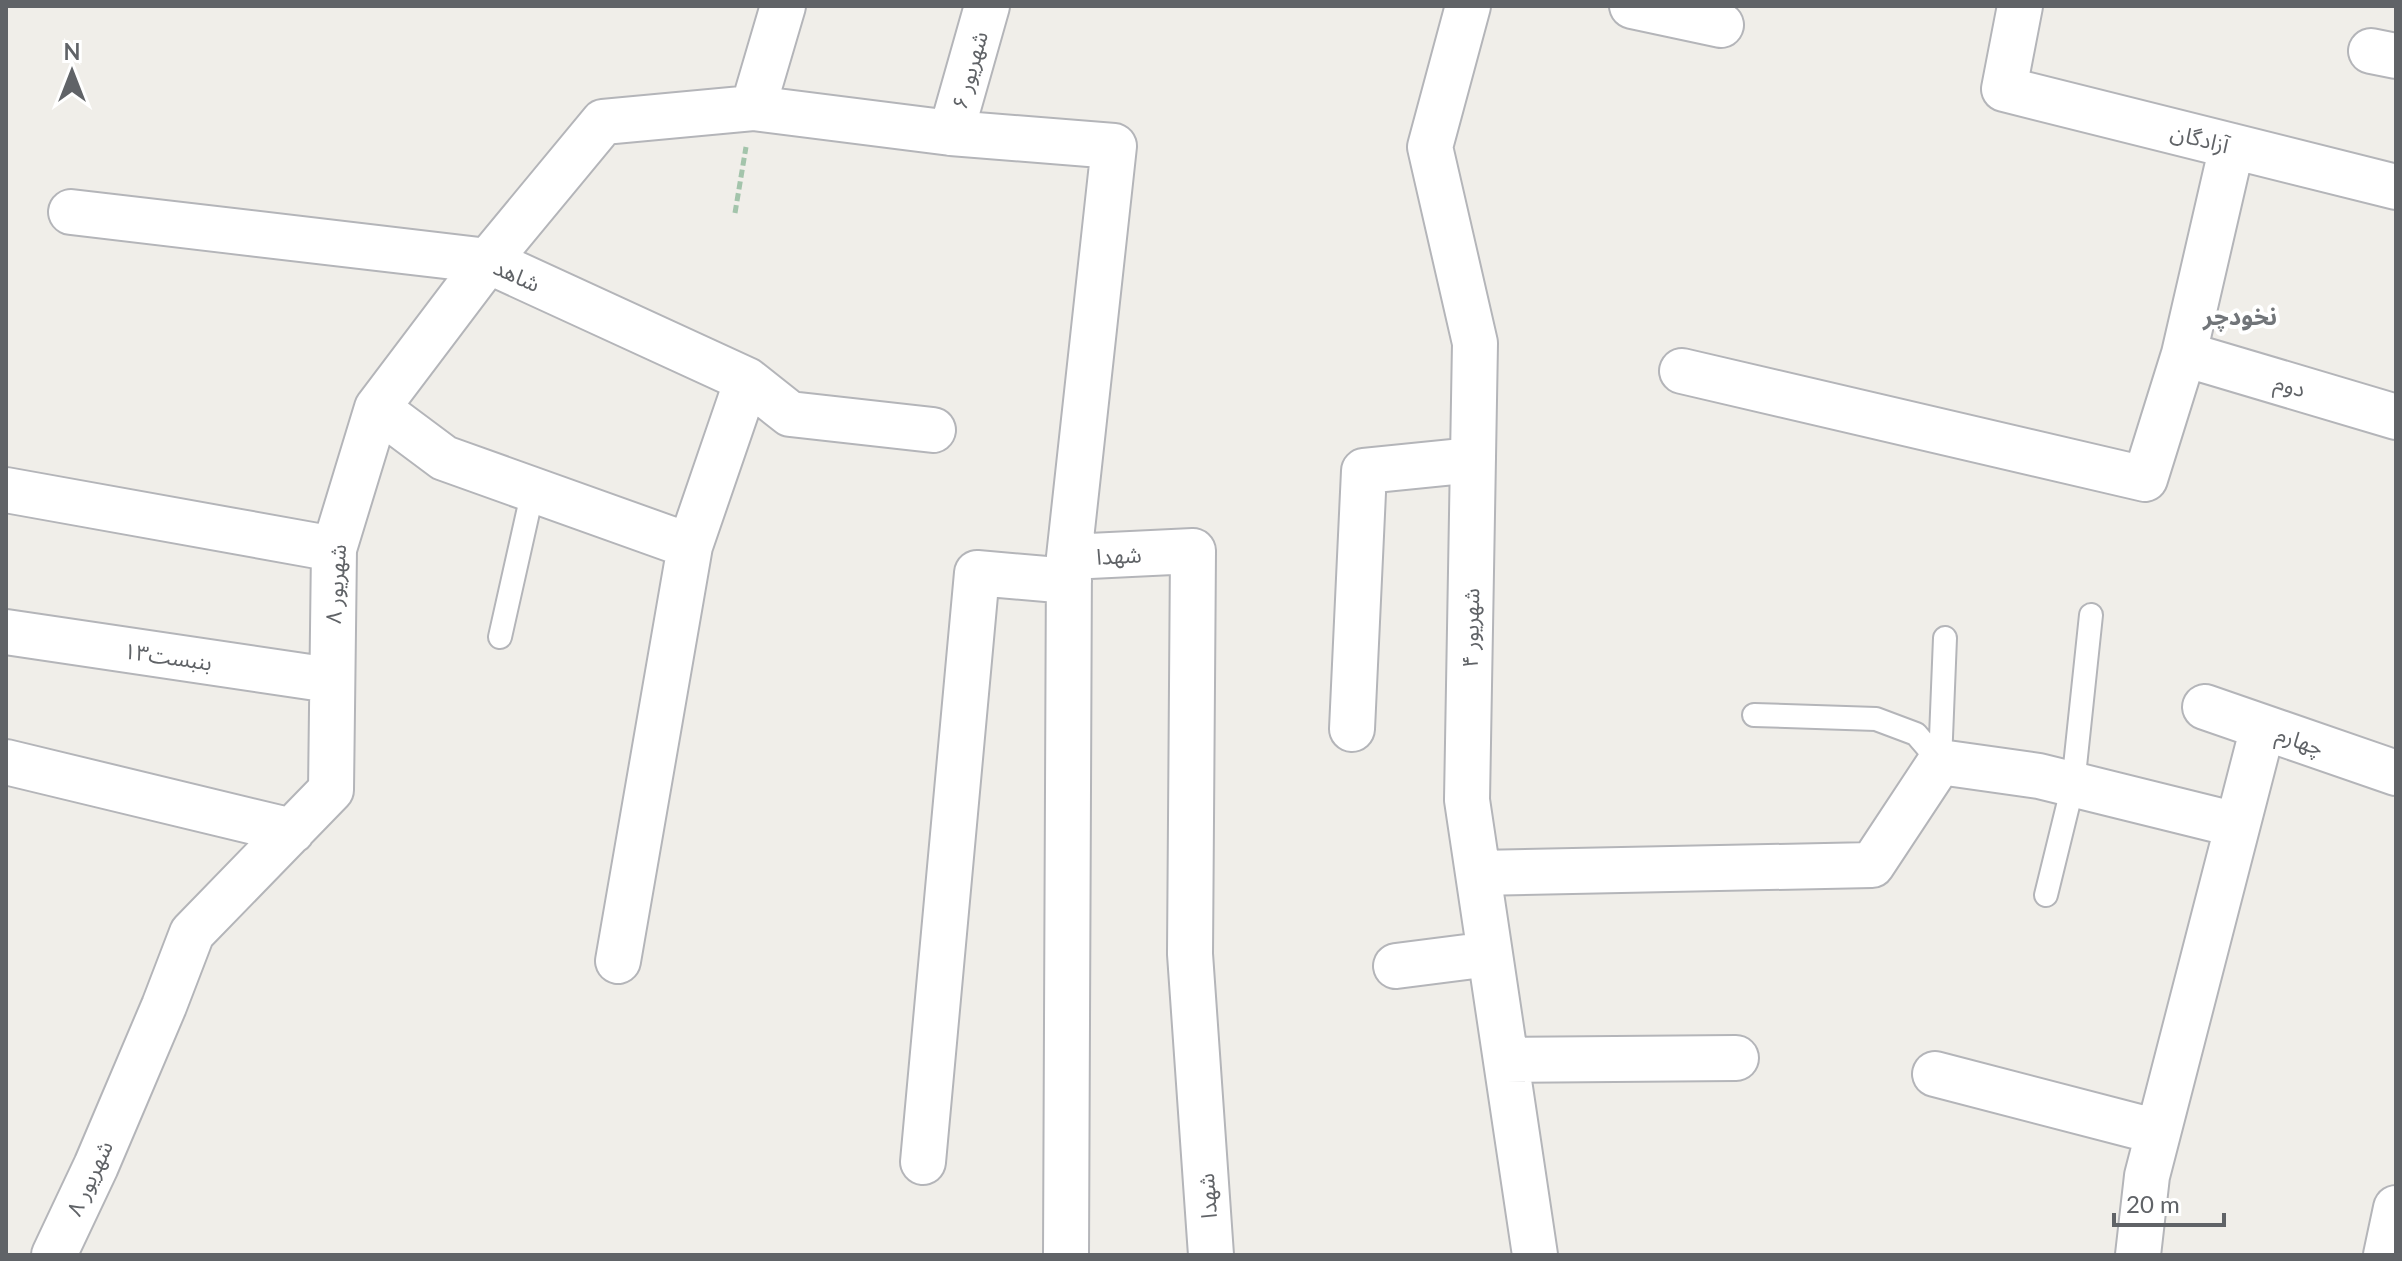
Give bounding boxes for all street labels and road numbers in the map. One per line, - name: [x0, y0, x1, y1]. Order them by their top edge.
- street label: شهریور ۶: [945, 28, 994, 112]
- street label: آزادگان: [2168, 118, 2233, 160]
- street label: شاهد: [490, 253, 544, 297]
- street label: دوم: [2270, 368, 2309, 406]
- street label: شهدا: [1096, 540, 1142, 570]
- street label: شهریور ۸: [319, 543, 352, 625]
- street label: شهریور ۴: [1456, 588, 1485, 668]
- street label: بنبست۱۳: [122, 636, 214, 676]
- street label: چهارم: [2271, 719, 2327, 764]
- street label: شهریور ۸: [60, 1136, 119, 1220]
- street label: شهدا: [1192, 1172, 1222, 1220]

